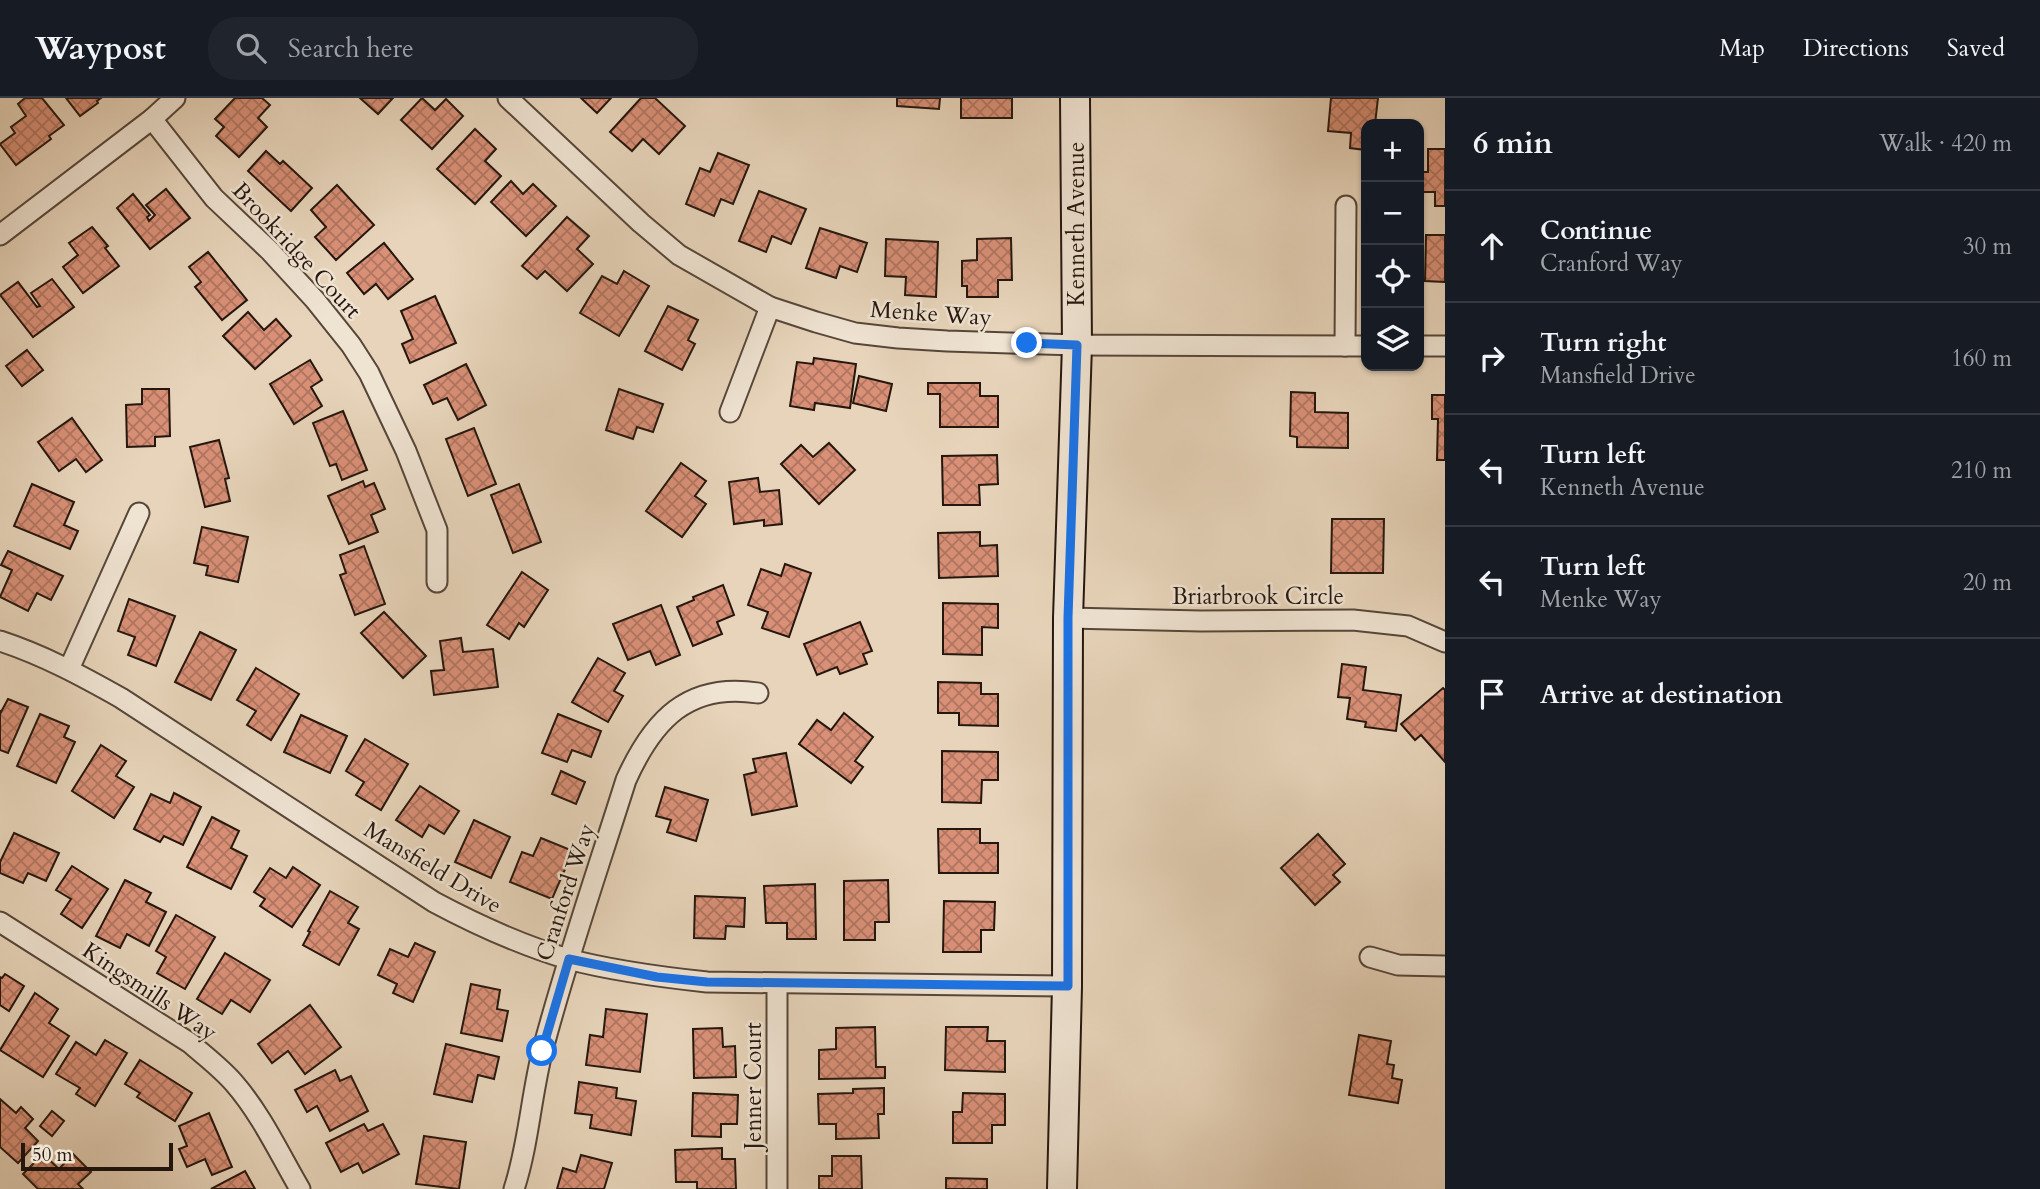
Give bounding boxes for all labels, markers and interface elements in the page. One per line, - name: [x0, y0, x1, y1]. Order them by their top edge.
- search box: [208, 17, 698, 80]
- text: Waypost: [35, 26, 166, 71]
- icon: search: [232, 29, 270, 67]
- text: Search here: [288, 31, 414, 66]
- text: Map: [1719, 32, 1765, 65]
- text: Directions: [1803, 32, 1909, 65]
- text: Saved: [1947, 32, 2005, 65]
- map controls: [1361, 119, 1424, 371]
- button: +: [1361, 119, 1424, 182]
- text: 6 min: [1473, 123, 1553, 164]
- text: Walk · 420 m: [1879, 128, 2012, 159]
- street label: Kenneth Avenue: [1061, 142, 1092, 306]
- street label: Brookridge Court: [225, 175, 368, 325]
- button: −: [1361, 182, 1424, 245]
- text: Continue: [1540, 213, 1652, 248]
- icon: ahead: [1473, 227, 1511, 265]
- text: 30 m: [1963, 231, 2012, 262]
- button: locate: [1361, 245, 1424, 308]
- text: Cranford Way: [1540, 248, 1683, 279]
- street label: Menke Way: [869, 294, 993, 333]
- button: layers: [1361, 308, 1424, 371]
- text: Turn right: [1540, 325, 1667, 360]
- route end: [1011, 327, 1042, 358]
- icon: right: [1473, 339, 1511, 377]
- text: 160 m: [1951, 343, 2012, 374]
- text: Mansfield Drive: [1540, 360, 1696, 391]
- text: Turn left: [1540, 437, 1645, 472]
- icon: left: [1473, 451, 1511, 489]
- text: 210 m: [1951, 455, 2012, 486]
- text: Kenneth Avenue: [1540, 472, 1705, 503]
- text: Turn left: [1540, 549, 1645, 584]
- icon: left: [1473, 563, 1511, 601]
- text: 20 m: [1963, 567, 2012, 598]
- street label: Briarbrook Circle: [1172, 581, 1344, 612]
- text: Menke Way: [1540, 584, 1662, 615]
- icon: arrive: [1473, 675, 1511, 713]
- text: Arrive at destination: [1540, 677, 1783, 712]
- street label: Mansfield Drive: [358, 814, 507, 921]
- street label: Cranford Way: [529, 819, 602, 965]
- street label: Kingsmills Way: [76, 935, 223, 1048]
- street label: Jenner Court: [738, 1022, 769, 1153]
- route start: [526, 1035, 557, 1066]
- scale bar: [21, 1140, 173, 1172]
- text: 50 m: [32, 1142, 73, 1168]

